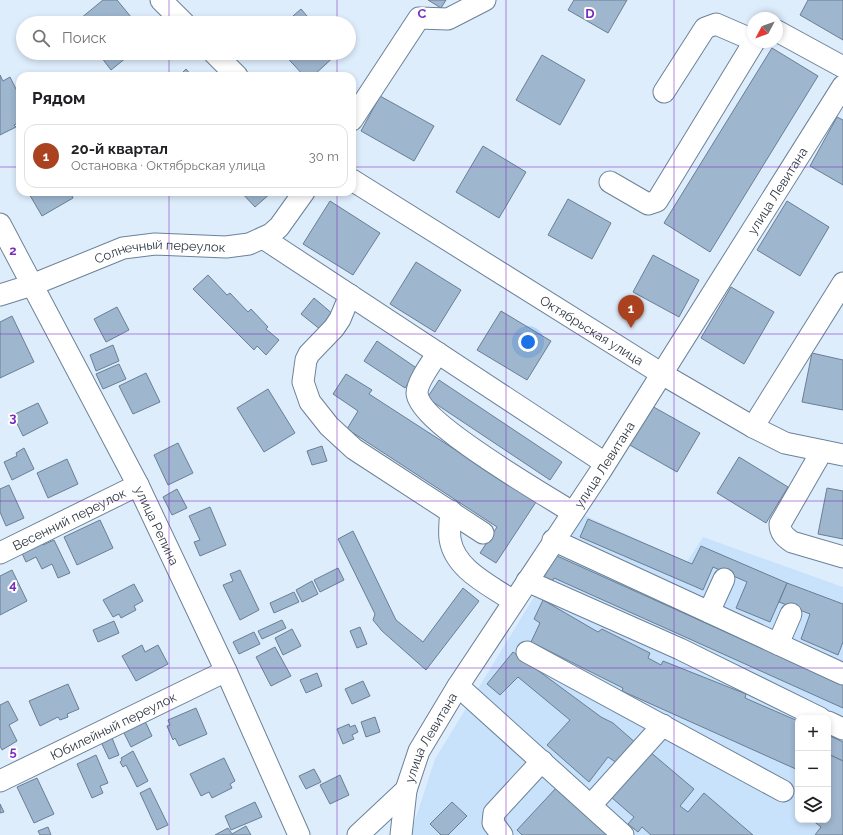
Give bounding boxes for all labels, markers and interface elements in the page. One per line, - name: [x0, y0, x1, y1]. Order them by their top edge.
- text: C: [418, 6, 427, 21]
- text: D: [585, 6, 595, 21]
- north arrow: [747, 12, 783, 48]
- search box: [16, 16, 356, 60]
- icon: search: [30, 27, 52, 49]
- text: Поиск: [62, 29, 107, 47]
- text: Рядом: [32, 88, 85, 108]
- text: 20-й квартал: [71, 140, 168, 158]
- street label: улица Левитана: [745, 145, 811, 237]
- text: 1: [43, 149, 49, 164]
- text: 30 m: [309, 149, 339, 164]
- text: Остановка · Октябрьская улица: [71, 158, 265, 173]
- street label: Солнечный переулок: [92, 237, 226, 267]
- text: 2: [9, 243, 17, 258]
- street label: Октябрьская улица: [537, 293, 646, 368]
- pin: 1: [618, 295, 644, 328]
- your location: [518, 332, 538, 352]
- text: 3: [9, 410, 17, 425]
- street label: улица Левитана: [571, 419, 638, 511]
- street label: улица Репина: [132, 484, 182, 568]
- street label: Весенний переулок: [10, 485, 129, 554]
- text: 4: [9, 577, 17, 592]
- street label: Юбилейный переулок: [48, 689, 179, 763]
- street label: улица Левитана: [402, 690, 460, 785]
- map controls: [795, 715, 831, 823]
- button: +: [795, 715, 831, 751]
- text: 5: [9, 744, 17, 759]
- button: −: [795, 751, 831, 787]
- button: layers: [795, 787, 831, 823]

